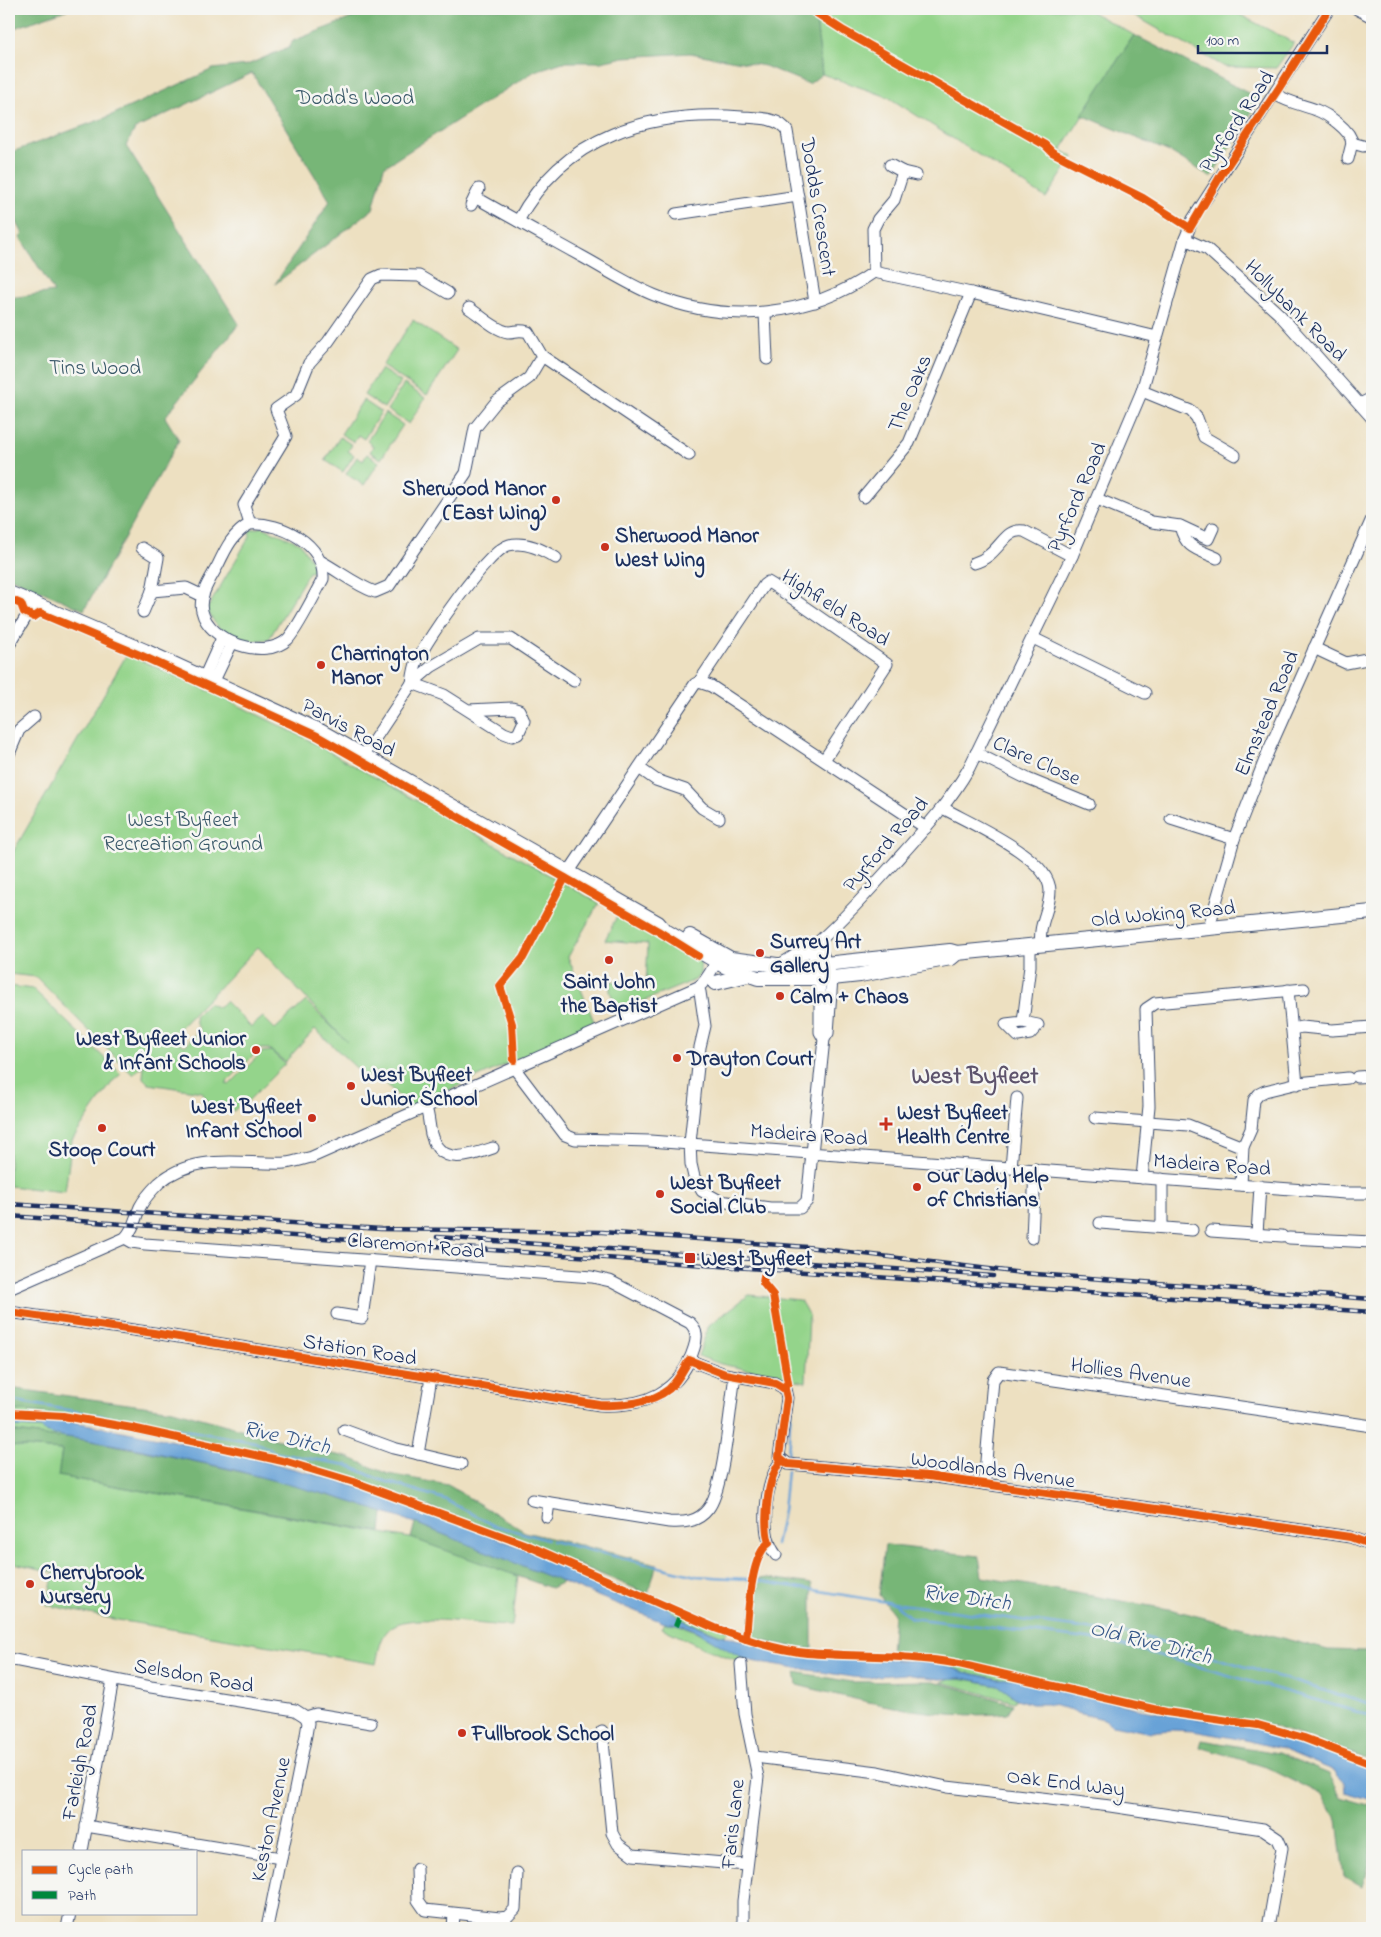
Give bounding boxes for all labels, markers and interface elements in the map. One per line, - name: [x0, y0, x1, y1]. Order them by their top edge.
- scale bar: [1198, 22, 1327, 54]
- text: 100 m: [1206, 30, 1239, 52]
- street label: Pyrford Road: [1192, 65, 1285, 180]
- park label: Dodd's Wood: [295, 84, 414, 114]
- street label: Dodds Crescent: [791, 135, 843, 279]
- street label: Hollybank Road: [1235, 253, 1353, 371]
- street label: The Oaks: [881, 350, 941, 437]
- park label: Tins Wood: [49, 354, 141, 384]
- street label: Pyrford Road: [1040, 438, 1117, 559]
- place label: Sherwood Manor (East Wing): [402, 475, 547, 531]
- marker: Sherwood Manor (East Wing): [550, 494, 562, 506]
- place label: Sherwood Manor West Wing: [615, 522, 759, 578]
- marker: Sherwood Manor West Wing: [599, 541, 611, 553]
- street label: Highfield Road: [774, 562, 895, 657]
- place label: Charrington Manor: [331, 640, 429, 694]
- street label: Elmstead Road: [1228, 646, 1308, 781]
- marker: Charrington Manor: [315, 659, 327, 671]
- street label: Parvis Road: [296, 692, 400, 766]
- street label: Clare Close: [987, 729, 1086, 795]
- street label: Pyrford Road: [837, 791, 938, 901]
- park label: West Byfleet Recreation Ground: [103, 806, 263, 860]
- street label: Old Woking Road: [1090, 894, 1237, 938]
- place label: Surrey Art Gallery: [770, 928, 862, 984]
- marker: Surrey Art Gallery: [754, 947, 766, 959]
- marker: Saint John the Baptist: [603, 954, 615, 966]
- place label: Saint John the Baptist: [559, 968, 659, 1022]
- place label: Calm + Chaos: [790, 983, 909, 1013]
- marker: Calm + Chaos: [774, 990, 786, 1002]
- place label: West Byfleet Junior & Infant Schools: [76, 1025, 246, 1079]
- marker: West Byfleet Junior & Infant Schools: [250, 1044, 262, 1056]
- place label: Drayton Court: [686, 1045, 814, 1077]
- marker: Drayton Court: [671, 1052, 683, 1064]
- district label: West Byfleet: [912, 1060, 1039, 1096]
- place label: West Byfleet Junior School: [361, 1061, 478, 1115]
- marker: West Byfleet Junior School: [345, 1080, 357, 1092]
- place label: West Byfleet Infant School: [185, 1093, 303, 1147]
- place label: West Byfleet Health Centre: [897, 1099, 1011, 1153]
- marker: West Byfleet Infant School: [306, 1112, 318, 1124]
- street label: Madeira Road: [749, 1117, 869, 1155]
- marker: West Byfleet Health Centre: [879, 1117, 893, 1131]
- marker: Stoop Court: [96, 1122, 108, 1134]
- place label: Stoop Court: [48, 1136, 156, 1166]
- street label: Madeira Road: [1152, 1147, 1272, 1185]
- place label: Our Lady Help of Christians: [927, 1162, 1049, 1216]
- place label: West Byfleet Social Club: [670, 1169, 782, 1223]
- marker: Our Lady Help of Christians: [911, 1181, 923, 1193]
- marker: West Byfleet Social Club: [654, 1188, 666, 1200]
- street label: Claremont Road: [346, 1226, 486, 1268]
- place label: West Byfleet: [701, 1245, 813, 1277]
- marker: West Byfleet: [683, 1251, 697, 1265]
- street label: Station Road: [301, 1327, 419, 1375]
- street label: Hollies Avenue: [1068, 1351, 1194, 1397]
- water label: Rive Ditch: [240, 1413, 334, 1465]
- street label: Woodlands Avenue: [909, 1445, 1077, 1497]
- place label: Cherrybrook Nursery: [40, 1559, 144, 1615]
- water label: Rive Ditch: [921, 1577, 1013, 1621]
- marker: Cherrybrook Nursery: [24, 1578, 36, 1590]
- water label: Old Rive Ditch: [1086, 1613, 1215, 1675]
- street label: Selsdon Road: [131, 1652, 256, 1702]
- street label: Farleigh Road: [55, 1702, 109, 1824]
- place label: Fullbrook School: [471, 1720, 614, 1750]
- marker: Fullbrook School: [456, 1727, 468, 1739]
- street label: Keston Avenue: [244, 1754, 300, 1884]
- street label: Oak End Way: [1005, 1762, 1127, 1808]
- street label: Faris Lane: [714, 1777, 754, 1872]
- legend: [22, 1850, 198, 1914]
- text: Cycle path: [68, 1859, 133, 1882]
- text: Path: [68, 1885, 96, 1907]

